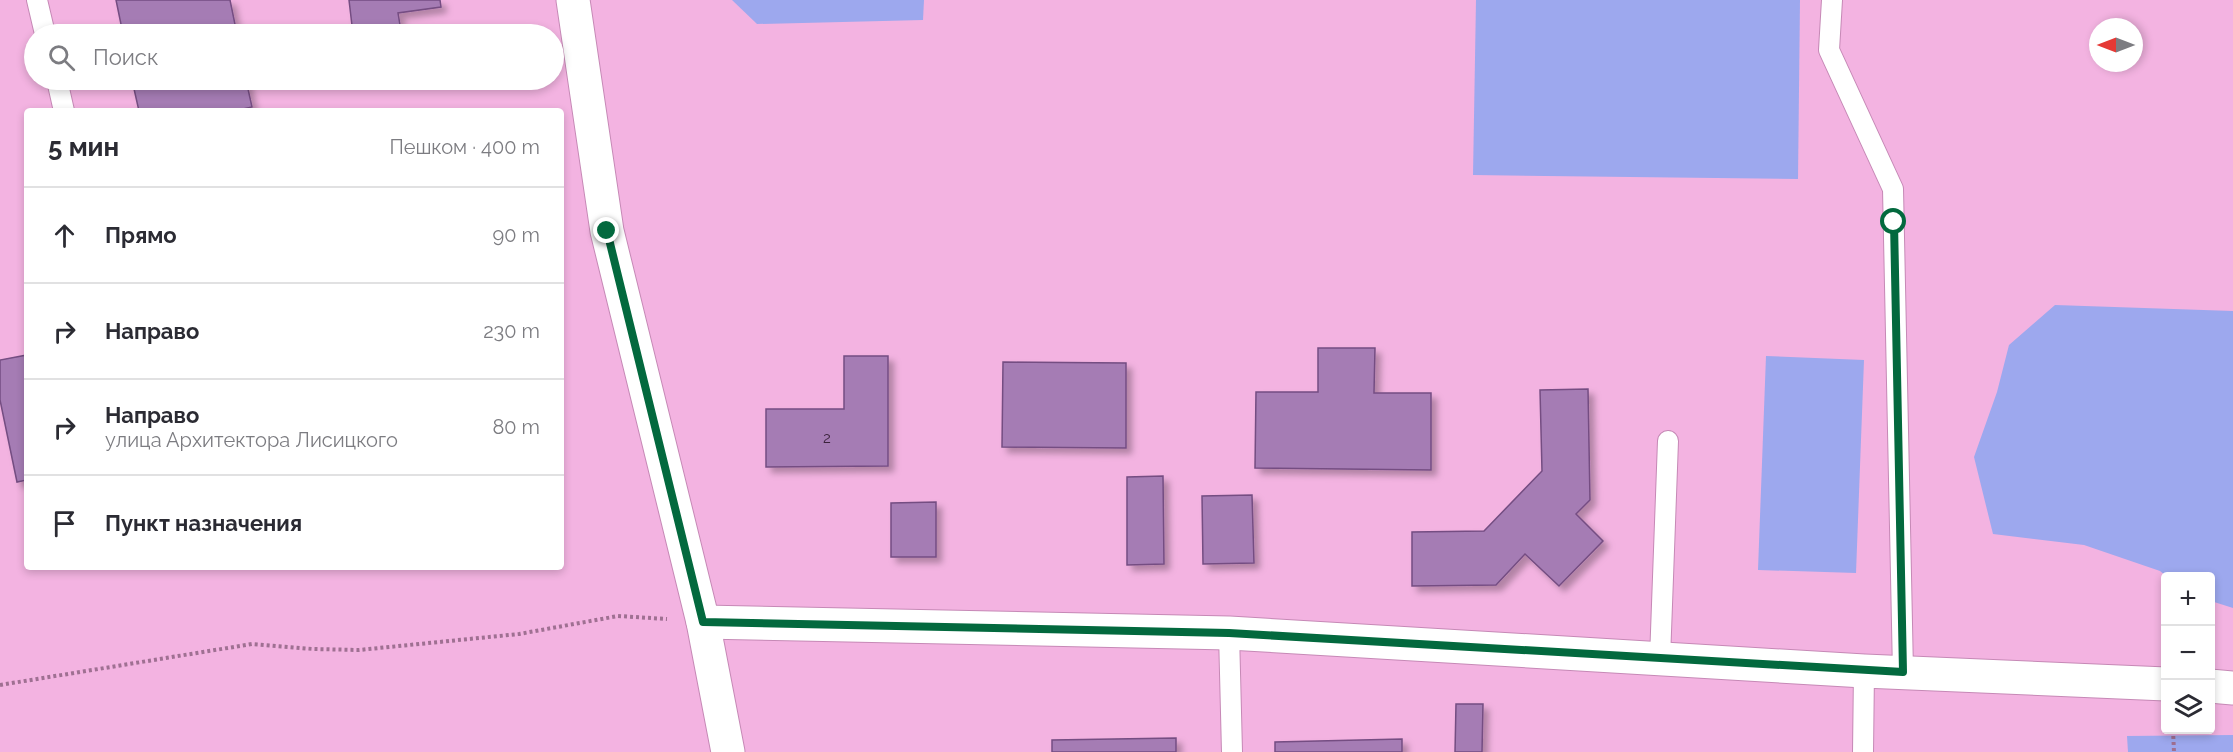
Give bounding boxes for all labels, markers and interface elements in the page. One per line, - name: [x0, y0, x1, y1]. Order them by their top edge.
- north arrow: [2089, 18, 2143, 72]
- search box: [24, 24, 564, 90]
- icon: search: [45, 41, 78, 74]
- text: Поиск: [93, 44, 158, 70]
- text: 5 мин: [48, 132, 119, 162]
- text: Пешком · 400 m: [389, 135, 540, 159]
- route start: [1880, 208, 1906, 234]
- route end: [593, 217, 619, 243]
- icon: ahead: [48, 219, 81, 252]
- text: Прямо: [105, 222, 177, 248]
- text: 90 m: [493, 223, 540, 247]
- icon: right: [48, 315, 81, 348]
- text: Направо: [105, 318, 199, 344]
- text: 230 m: [483, 319, 540, 343]
- text: Направо: [105, 402, 199, 428]
- icon: right: [48, 411, 81, 444]
- text: 80 m: [492, 415, 540, 439]
- text: улица Архитектора Лисицкого: [105, 428, 398, 452]
- house number: 2: [823, 429, 831, 447]
- icon: arrive: [48, 507, 81, 540]
- text: Пункт назначения: [105, 510, 302, 536]
- map controls: [2161, 572, 2215, 734]
- button: +: [2161, 572, 2215, 626]
- button: −: [2161, 626, 2215, 680]
- button: layers: [2161, 680, 2215, 734]

